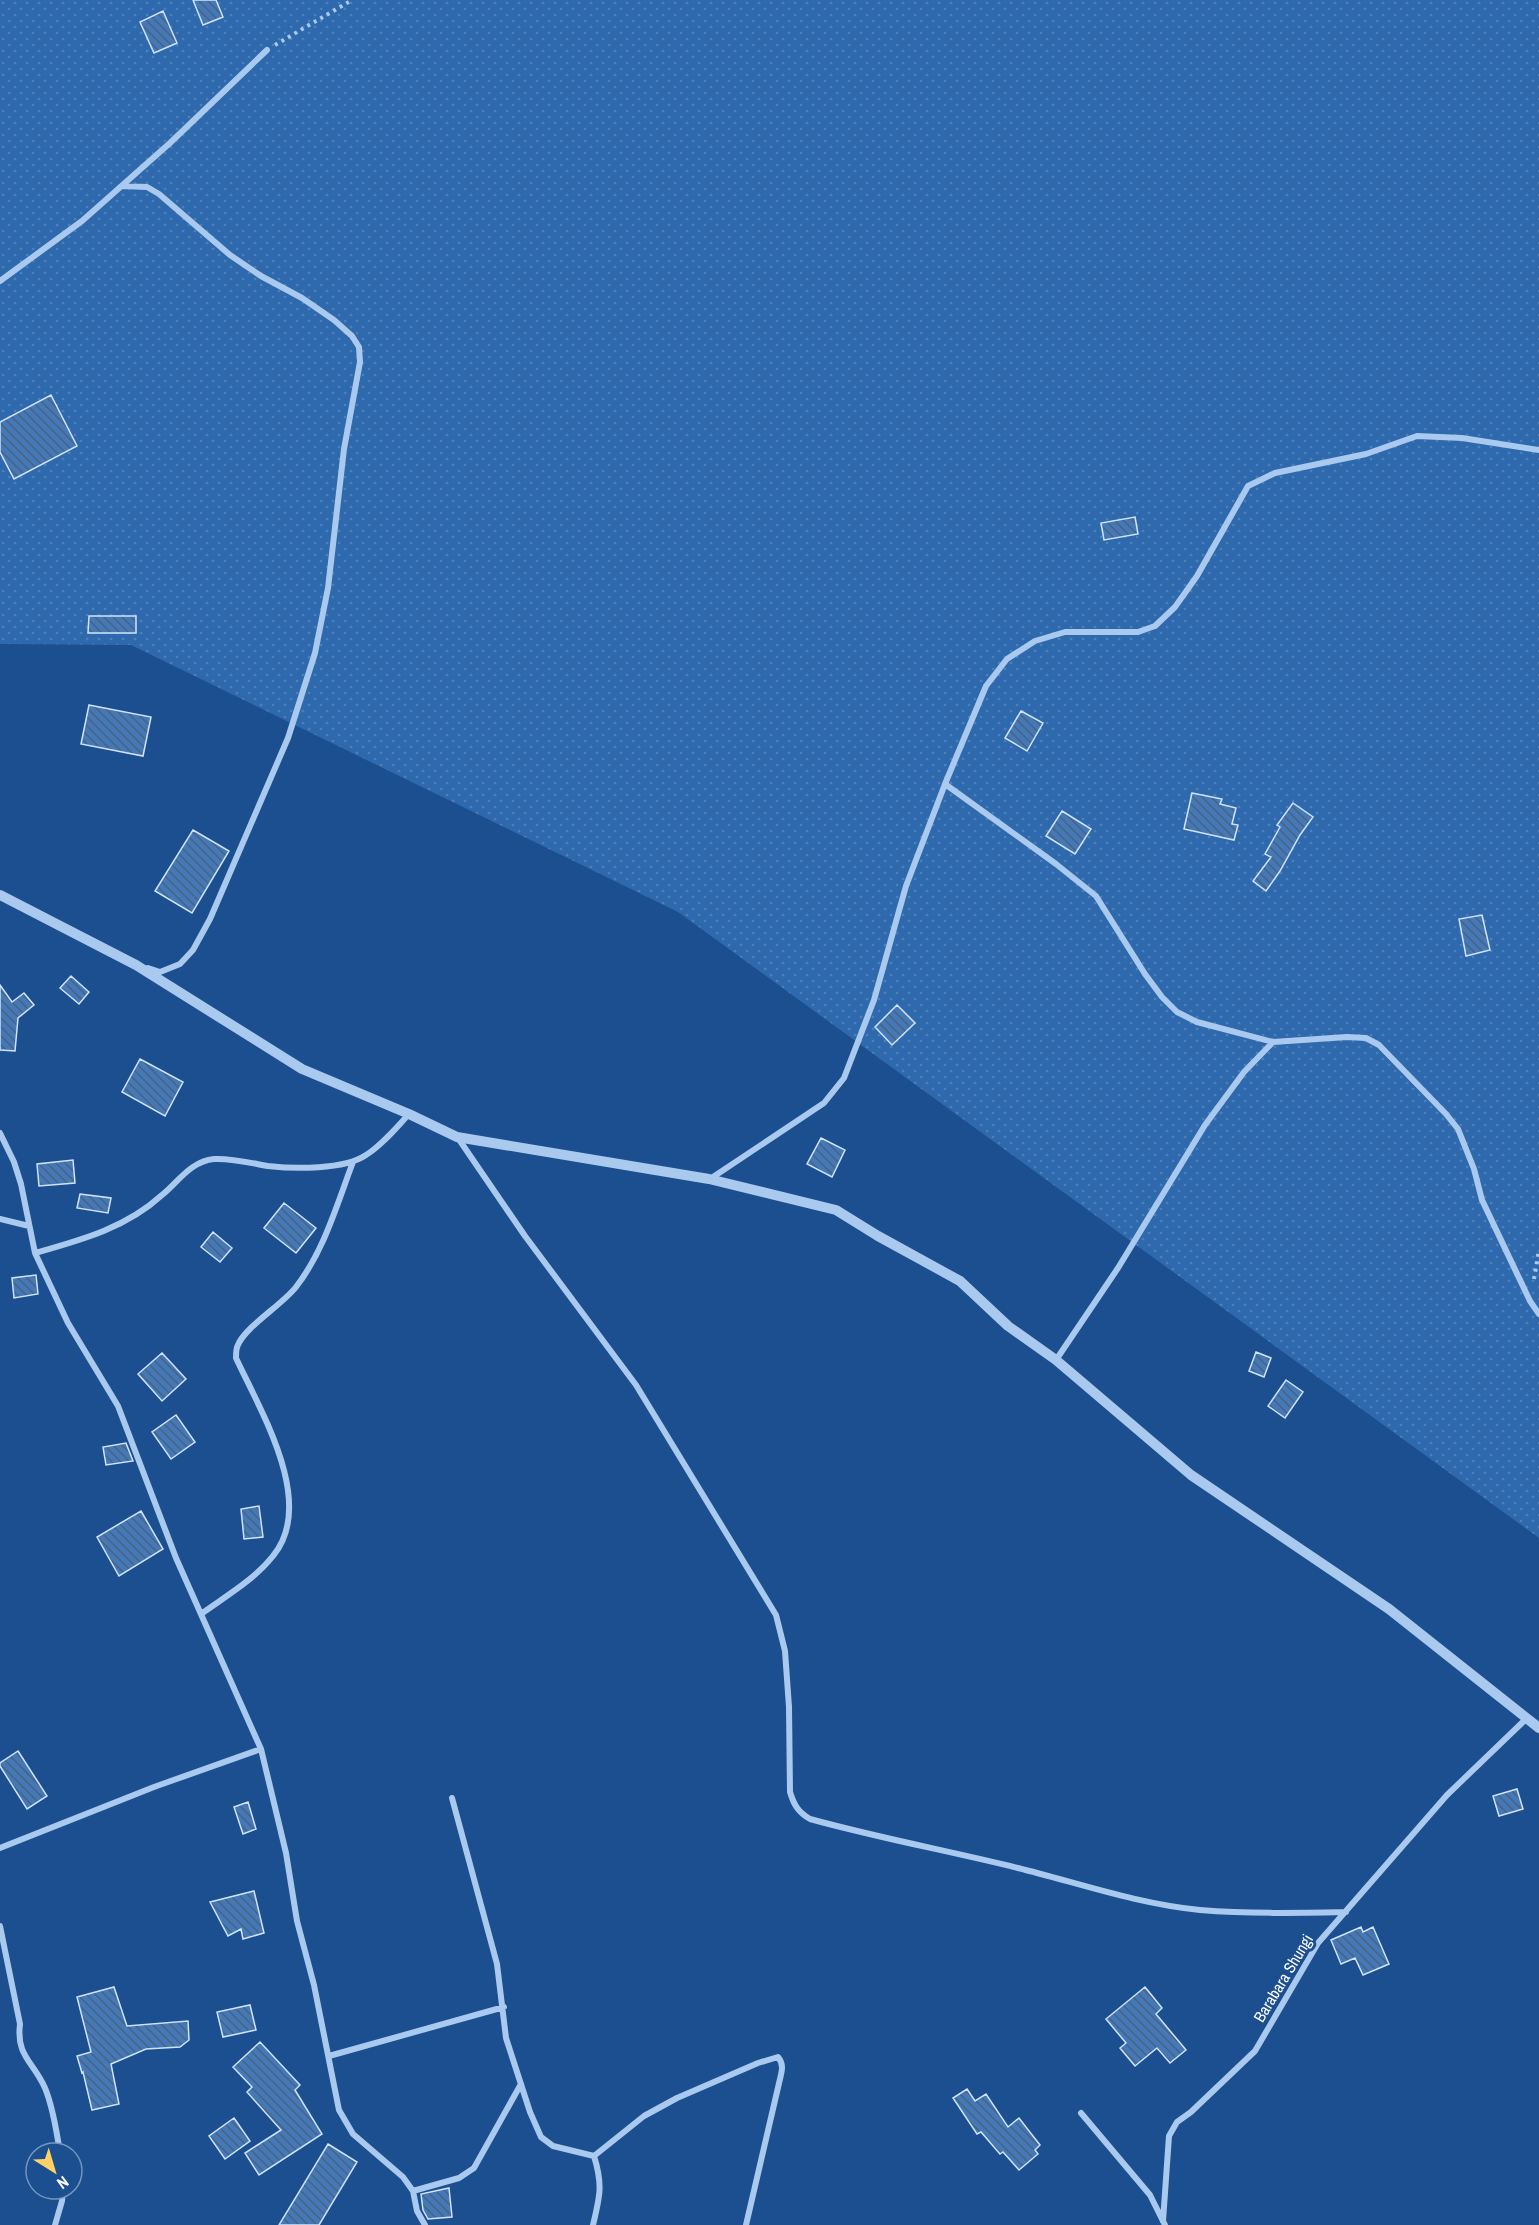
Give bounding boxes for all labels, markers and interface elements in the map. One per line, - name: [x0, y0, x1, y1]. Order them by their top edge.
- street label: Barabara Shungi: [1248, 1930, 1318, 2026]
- north arrow: [24, 2141, 84, 2201]
- text: N: [53, 2171, 73, 2195]

